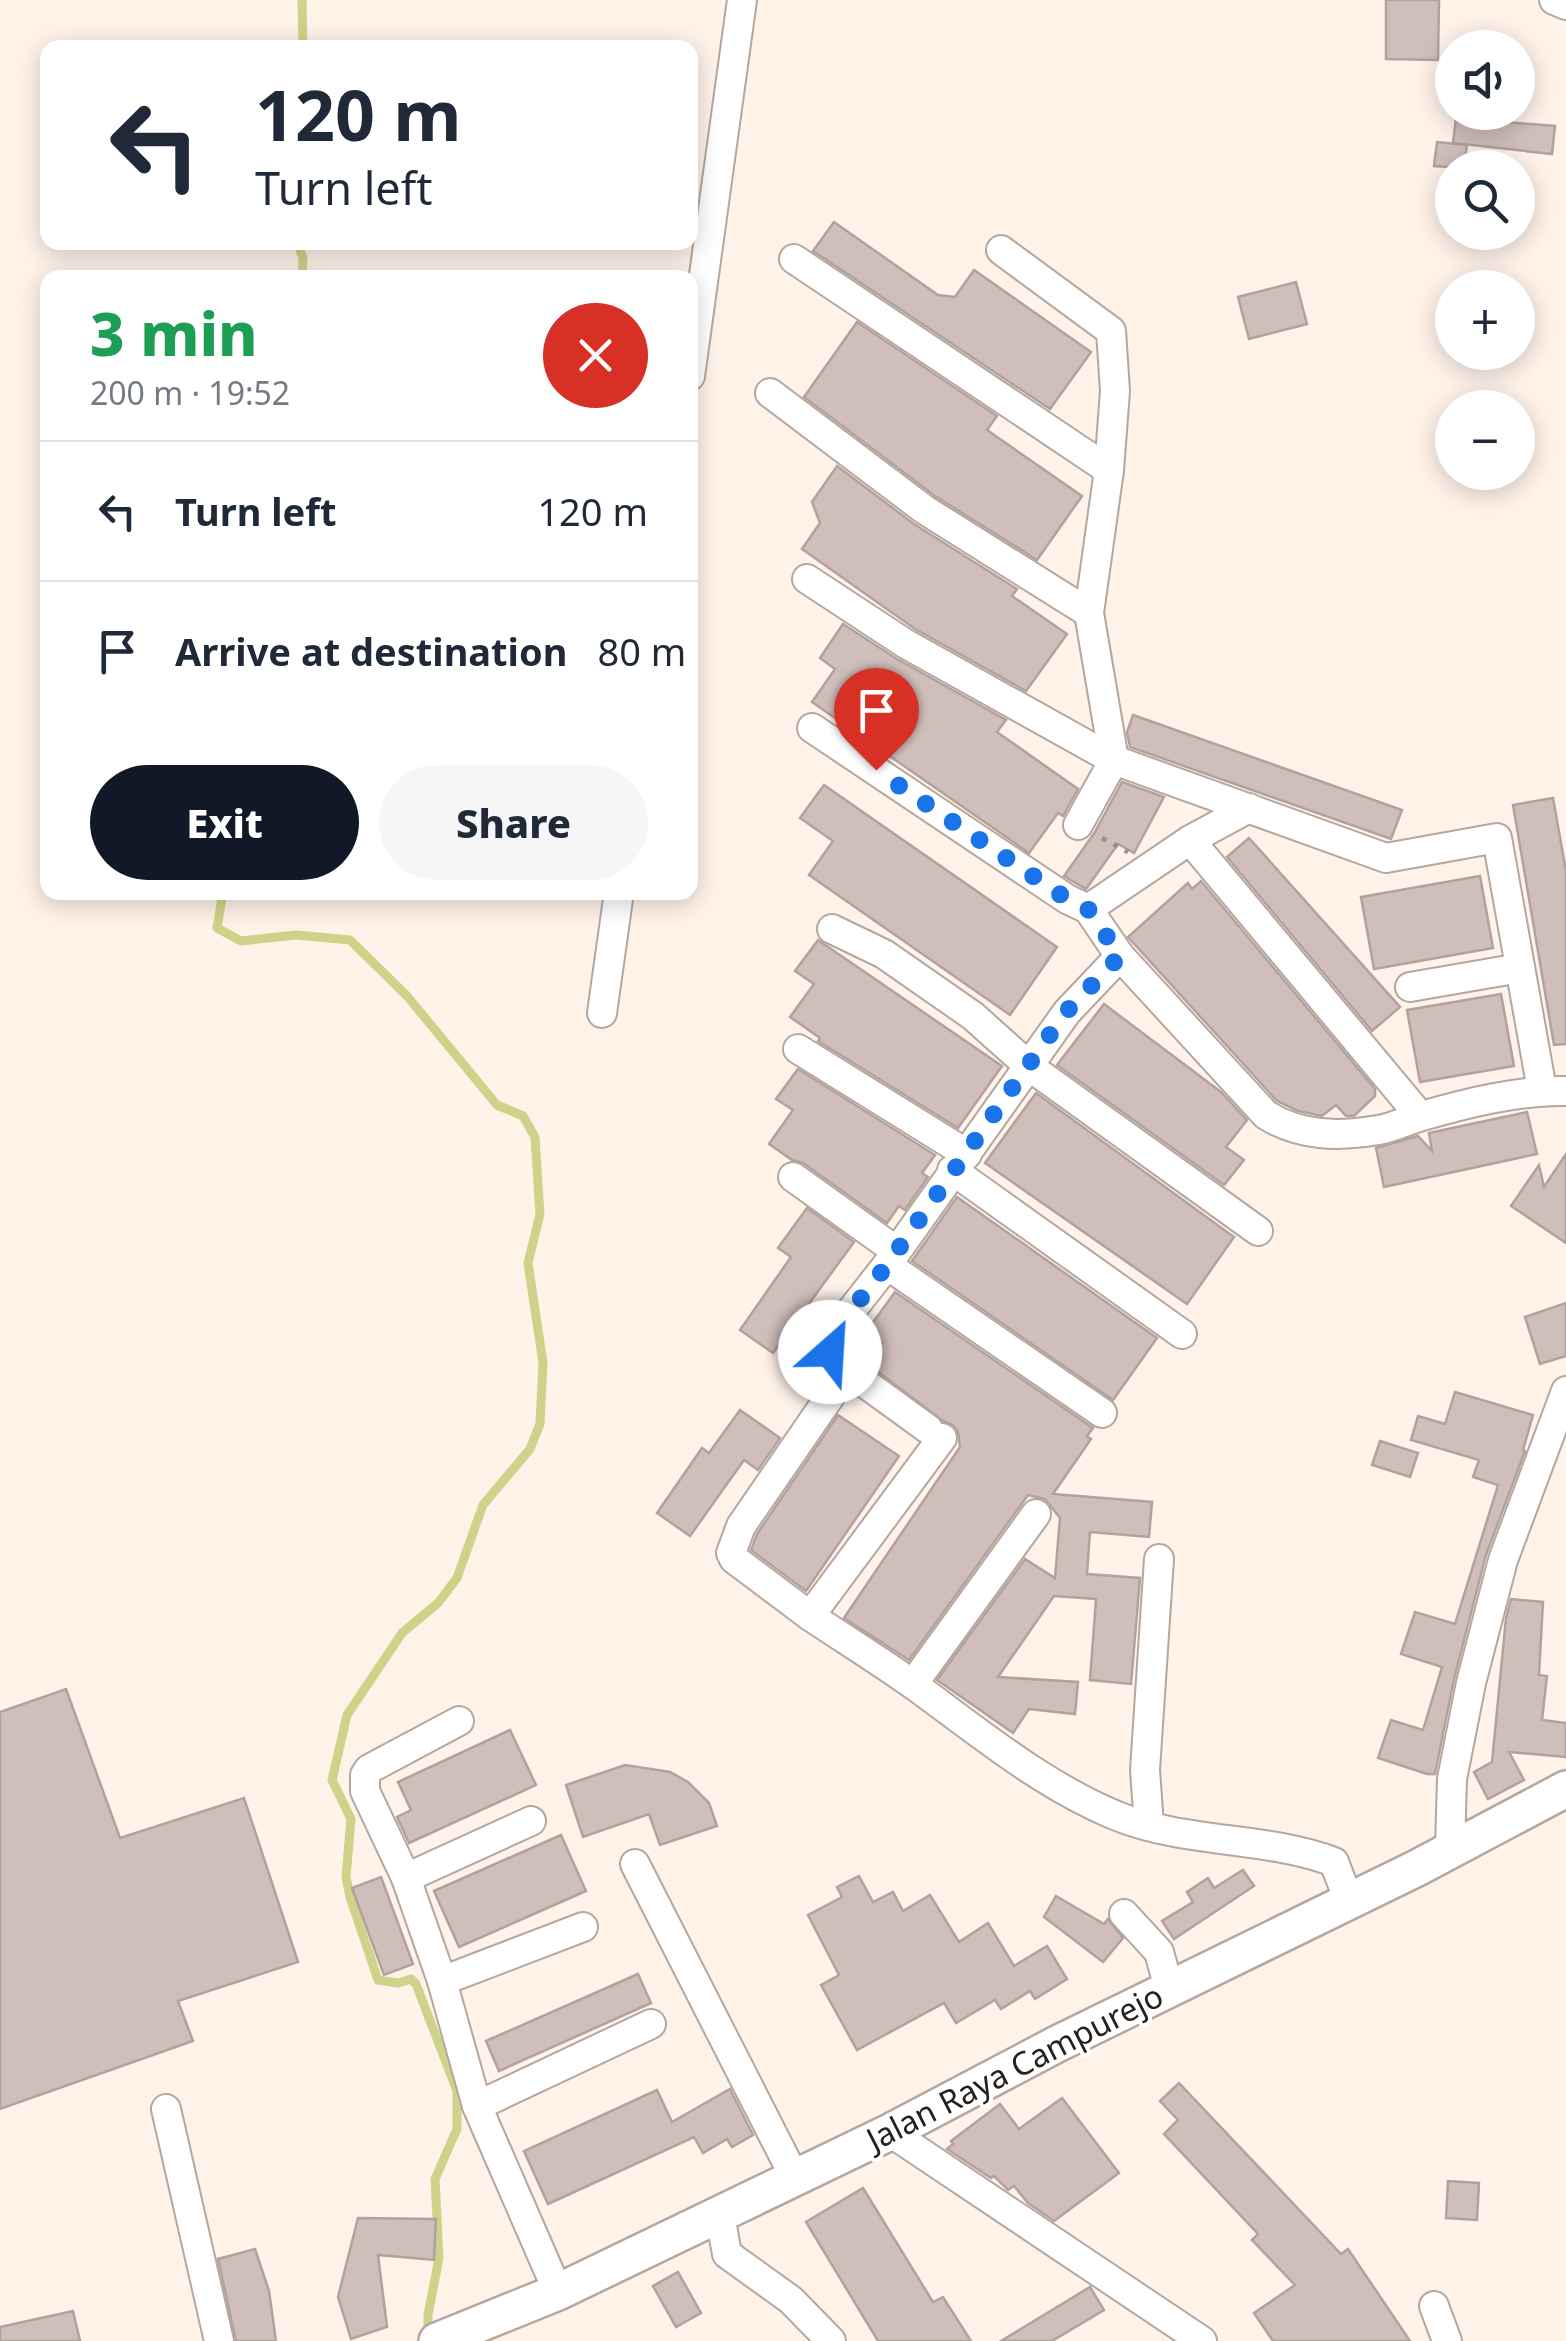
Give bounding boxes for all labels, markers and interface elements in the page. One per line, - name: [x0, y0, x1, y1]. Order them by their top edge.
- map controls: [1435, 30, 1535, 490]
- button: sound: [1435, 30, 1535, 130]
- text: 120 m: [255, 66, 462, 162]
- icon: left: [90, 80, 220, 210]
- button: search: [1435, 150, 1535, 250]
- text: Turn left: [255, 157, 432, 218]
- button: +: [1435, 270, 1535, 370]
- text: 3 min: [90, 292, 258, 374]
- button: close: [543, 303, 648, 408]
- text: 200 m · 19:52: [90, 371, 290, 414]
- button: −: [1435, 390, 1535, 490]
- icon: left: [90, 484, 145, 539]
- text: Turn left: [175, 485, 337, 537]
- text: 120 m: [537, 485, 648, 537]
- icon: arrive: [90, 624, 145, 679]
- text: Arrive at destination: [175, 625, 567, 677]
- text: 80 m: [597, 625, 686, 677]
- pin: [834, 668, 919, 771]
- icon: arrive: [849, 683, 904, 738]
- button: Exit: [90, 765, 359, 880]
- button: Share: [379, 765, 648, 880]
- position arrow: [778, 1300, 882, 1404]
- street label: Jalan Raya Campurejo: [856, 1973, 1170, 2161]

